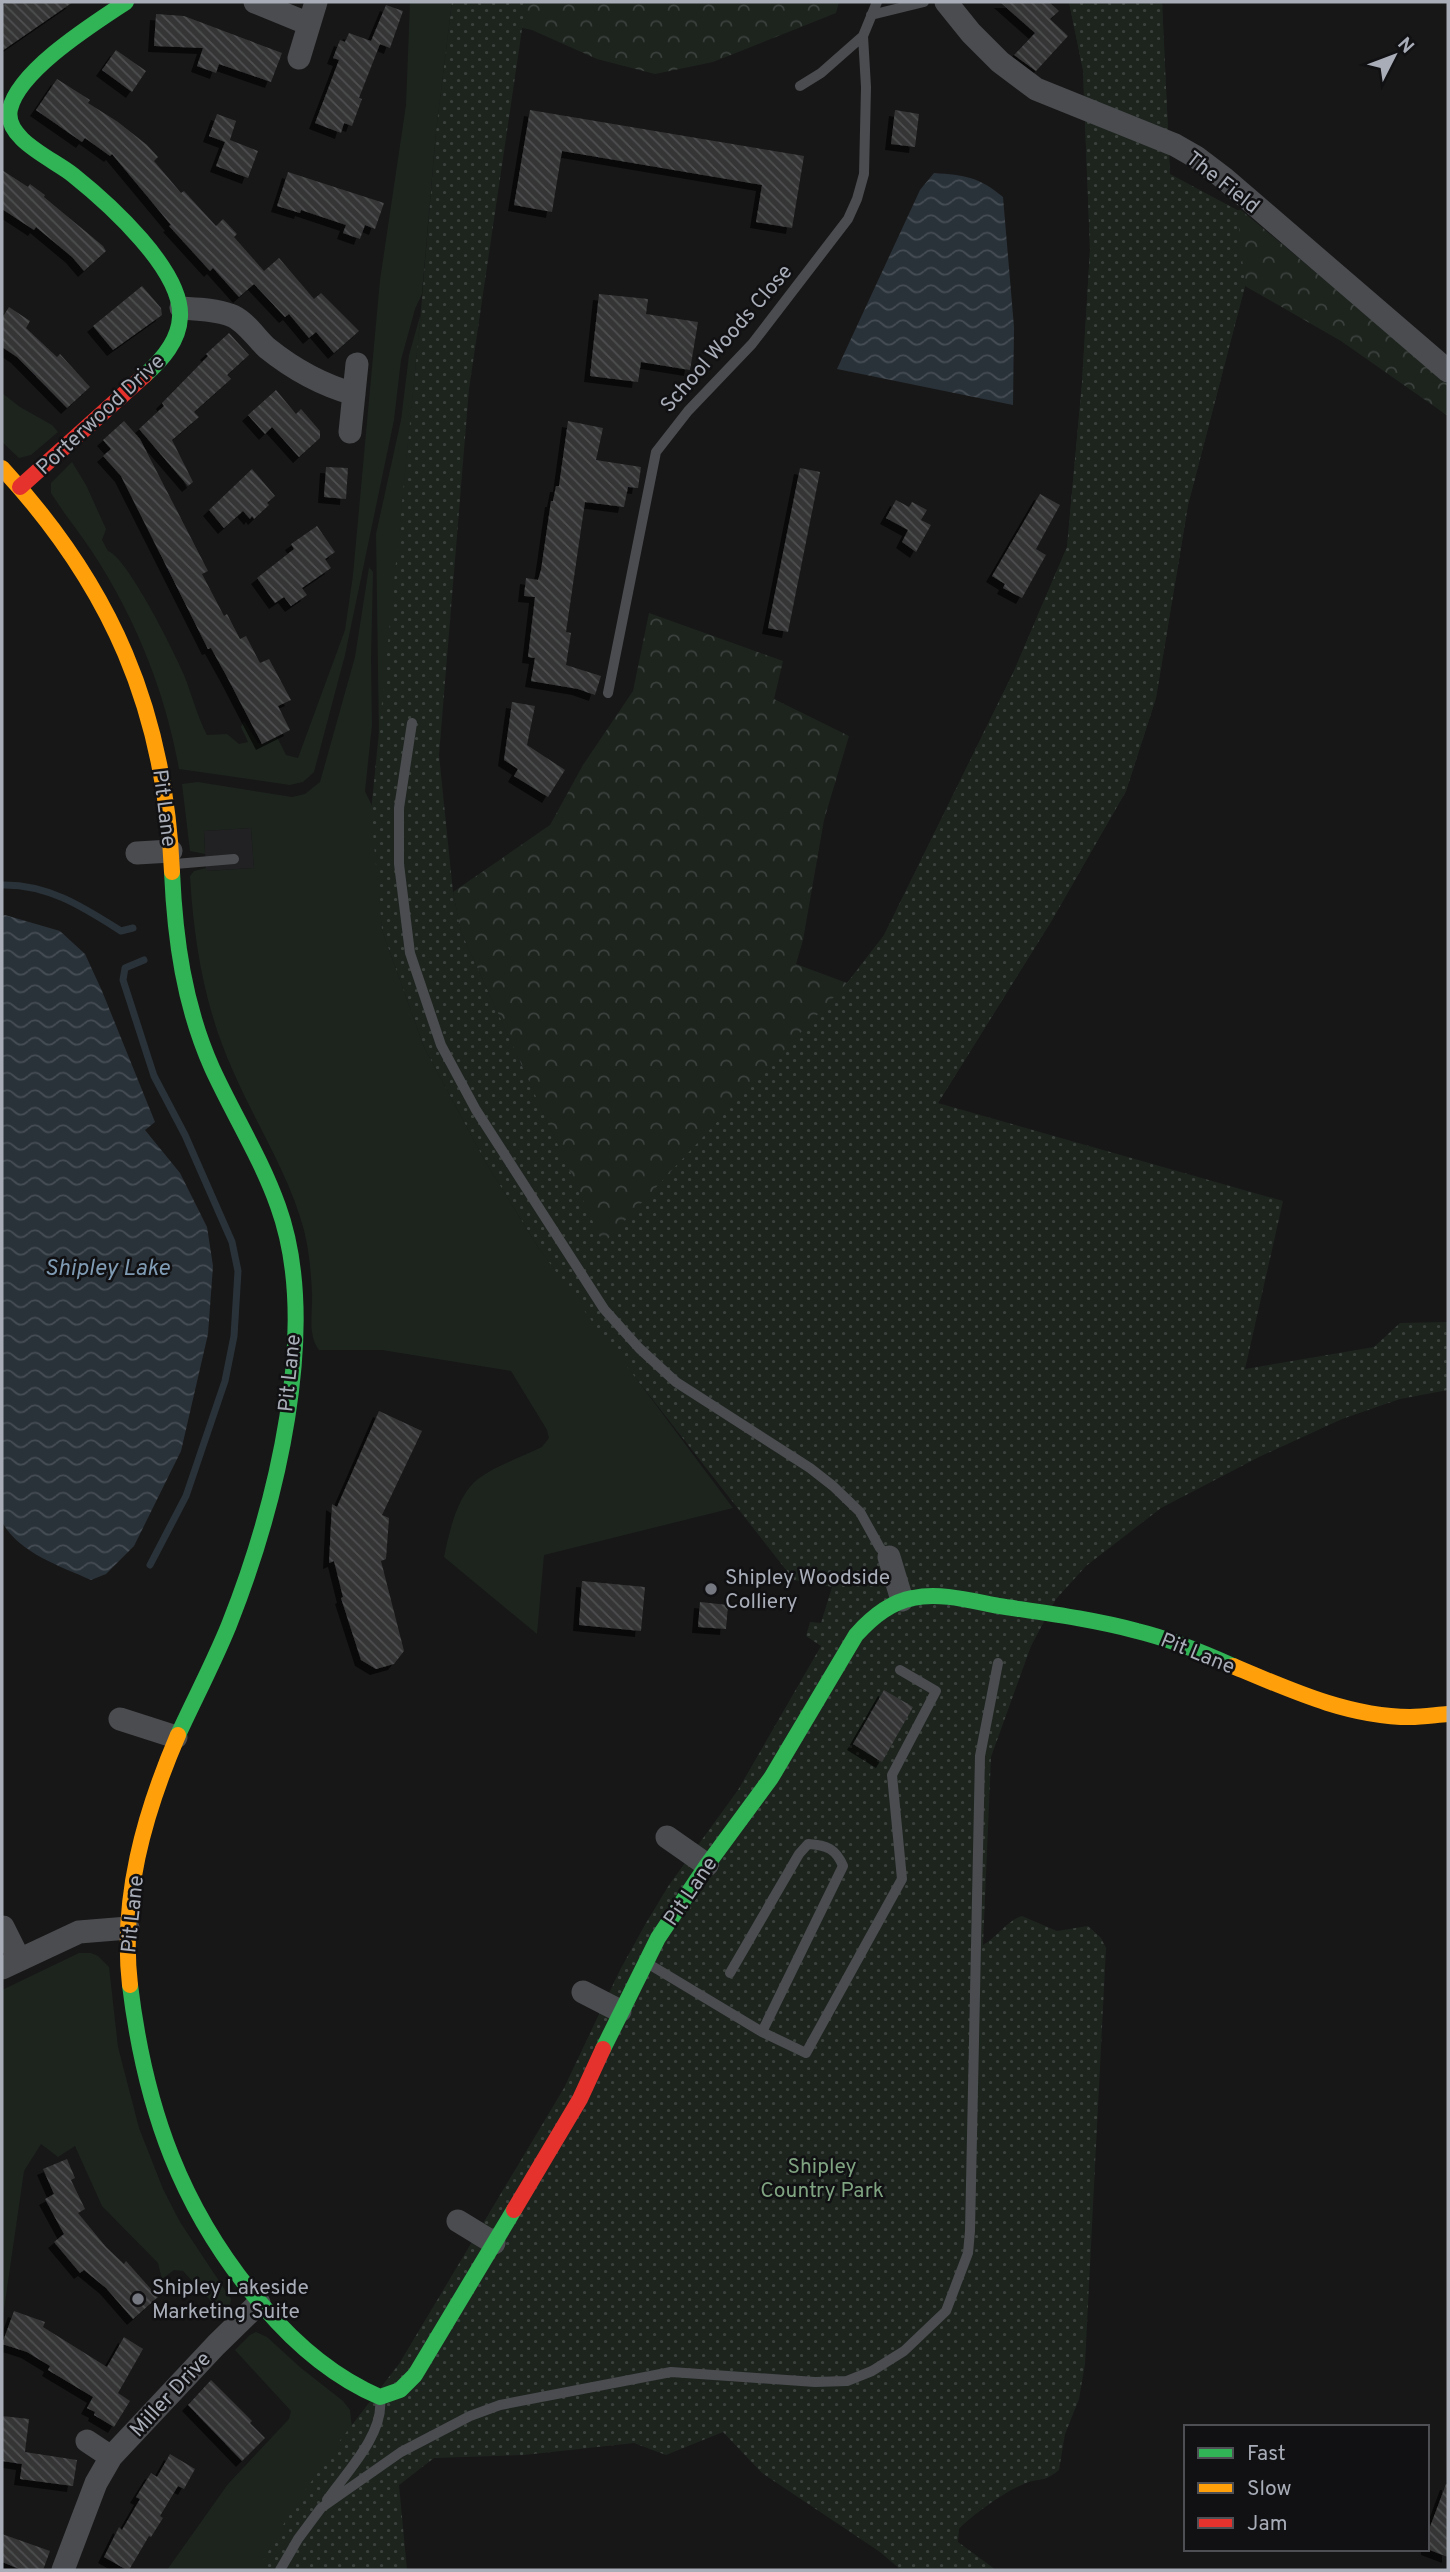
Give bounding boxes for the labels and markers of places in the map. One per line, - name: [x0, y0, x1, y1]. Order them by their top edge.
- place label: Shipley Woodside Colliery: [725, 1565, 890, 1616]
- marker: Shipley Woodside Colliery: [703, 1581, 719, 1597]
- place label: Shipley Lakeside Marketing Suite: [152, 2275, 309, 2326]
- marker: Shipley Lakeside Marketing Suite: [130, 2291, 146, 2307]

